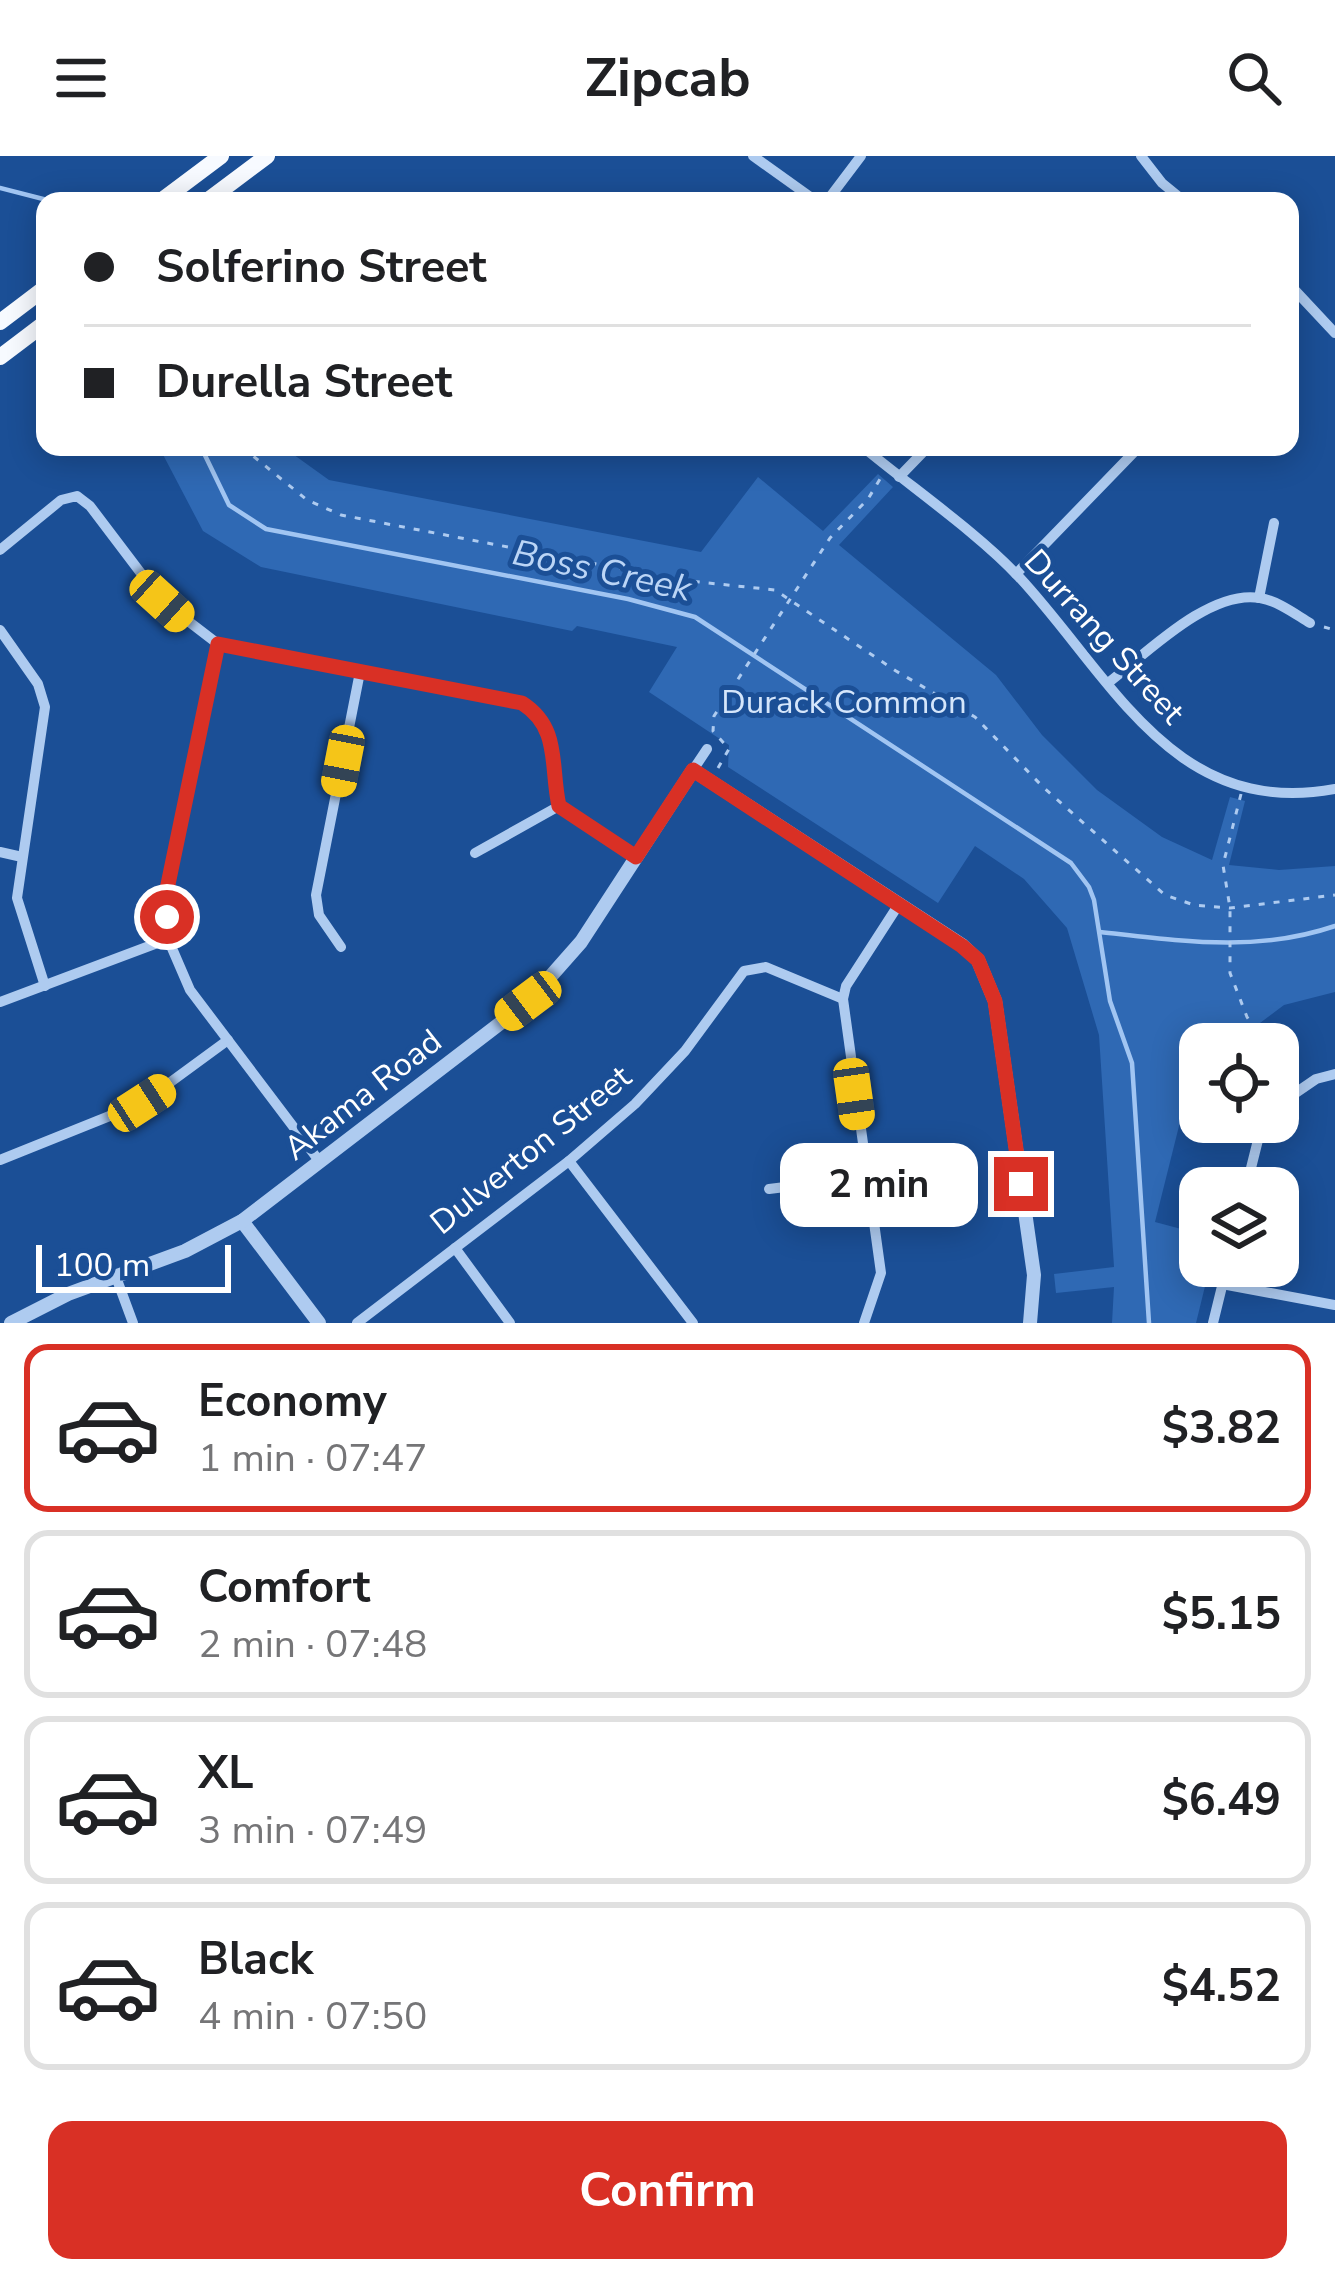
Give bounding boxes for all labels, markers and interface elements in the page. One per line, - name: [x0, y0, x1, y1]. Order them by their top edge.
- text: Zipcab: [584, 41, 751, 115]
- icon: menu: [48, 45, 114, 111]
- icon: search: [1221, 45, 1287, 111]
- text: Solferino Street: [156, 237, 487, 298]
- text: Durella Street: [156, 352, 452, 413]
- water label: Boss Creek: [508, 528, 697, 614]
- street label: Durrang Street: [1013, 540, 1195, 734]
- car: [123, 564, 201, 638]
- park label: Durack Common: [721, 680, 967, 725]
- car: [318, 722, 368, 800]
- route start: [140, 890, 194, 944]
- car: [488, 965, 568, 1037]
- street label: Akama Road: [275, 1019, 451, 1171]
- map controls: [1179, 1023, 1299, 1287]
- button: locate: [1179, 1023, 1299, 1143]
- street label: Dulverton Street: [421, 1055, 641, 1245]
- car: [831, 1056, 877, 1132]
- car: [102, 1068, 182, 1138]
- callout: 2 min: [781, 1142, 979, 1226]
- route end: [994, 1157, 1048, 1211]
- text: 2 min: [829, 1158, 929, 1211]
- button: layers: [1179, 1167, 1299, 1287]
- scale bar: [36, 1239, 231, 1292]
- text: 100 m: [54, 1243, 150, 1288]
- text: Economy: [198, 1371, 387, 1432]
- icon: car: [54, 1374, 162, 1482]
- text: $3.82: [1162, 1398, 1281, 1459]
- text: 1 min · 07:47: [198, 1432, 427, 1485]
- text: Comfort: [198, 1557, 370, 1618]
- icon: car: [54, 1560, 162, 1668]
- text: $5.15: [1162, 1584, 1281, 1645]
- text: 2 min · 07:48: [198, 1618, 427, 1671]
- text: XL: [198, 1743, 254, 1804]
- icon: car: [54, 1746, 162, 1854]
- text: $6.49: [1162, 1770, 1281, 1831]
- text: 3 min · 07:49: [198, 1804, 427, 1857]
- text: Black: [198, 1929, 313, 1990]
- icon: car: [54, 1932, 162, 2040]
- text: $4.52: [1162, 1956, 1281, 2017]
- text: 4 min · 07:50: [198, 1990, 427, 2043]
- button: Confirm: [48, 2121, 1287, 2259]

